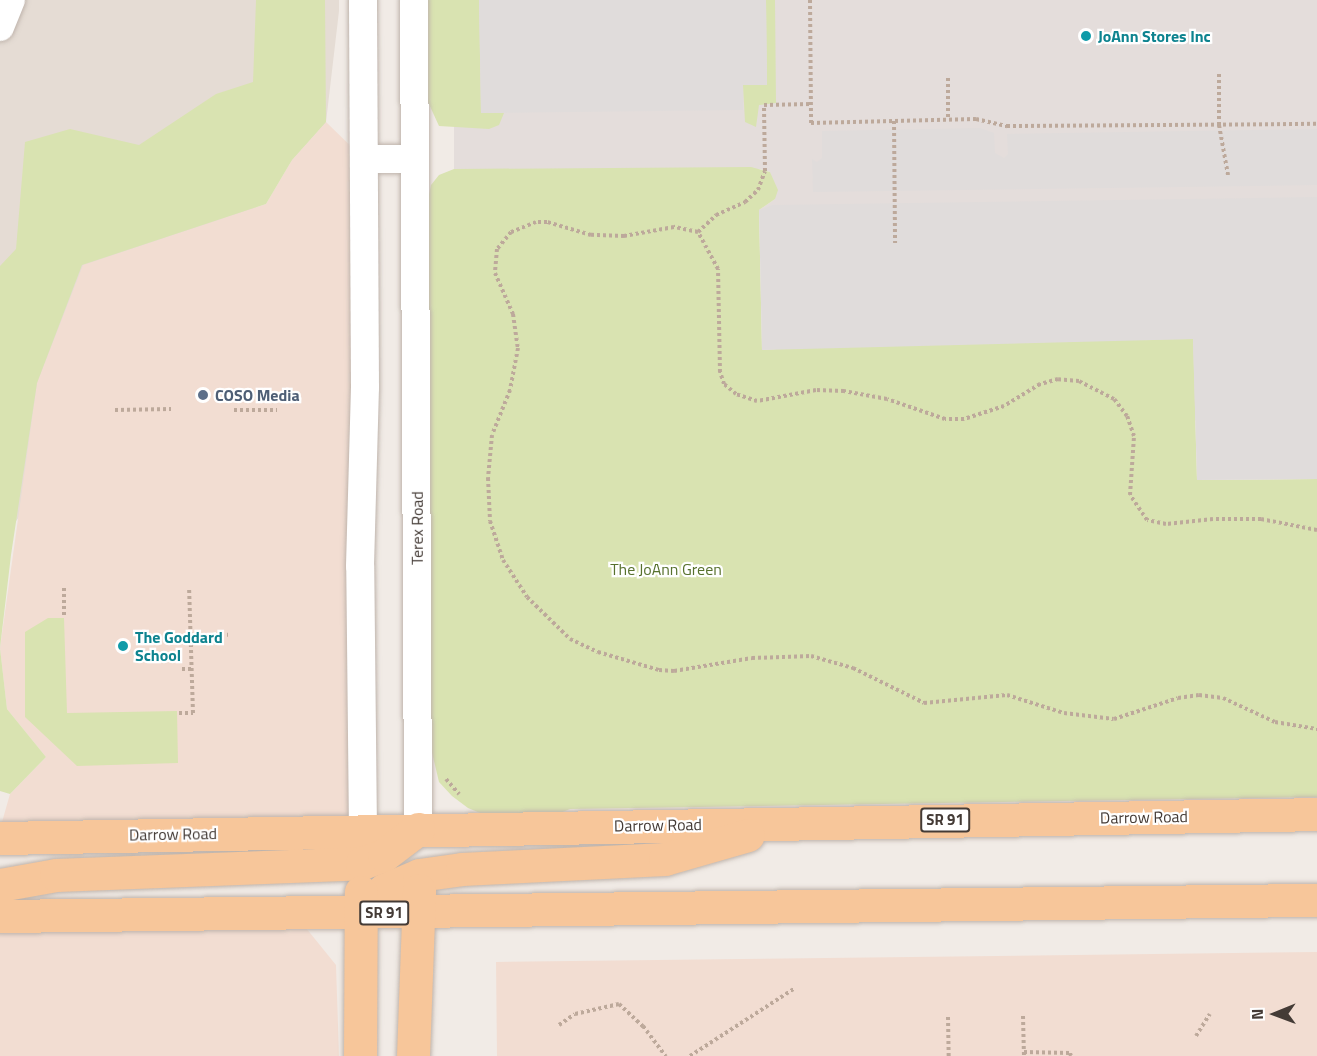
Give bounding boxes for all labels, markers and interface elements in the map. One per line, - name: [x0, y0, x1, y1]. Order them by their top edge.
- place label: JoAnn Stores Inc: [1098, 26, 1211, 46]
- marker: JoAnn Stores Inc: [1079, 29, 1093, 43]
- place label: COSO Media: [215, 385, 300, 405]
- marker: COSO Media: [196, 388, 210, 402]
- street label: Terex Road: [407, 491, 427, 565]
- park label: The JoAnn Green: [610, 559, 722, 579]
- place label: The Goddard School: [135, 627, 223, 665]
- marker: The Goddard School: [116, 639, 130, 653]
- street label: Darrow Road: [1100, 807, 1188, 827]
- road number: SR 91: [920, 808, 970, 832]
- street label: Darrow Road: [614, 815, 702, 835]
- street label: Darrow Road: [129, 824, 217, 844]
- road number: SR 91: [358, 901, 410, 925]
- north arrow: [1245, 984, 1305, 1044]
- text: N: [1245, 1009, 1269, 1020]

